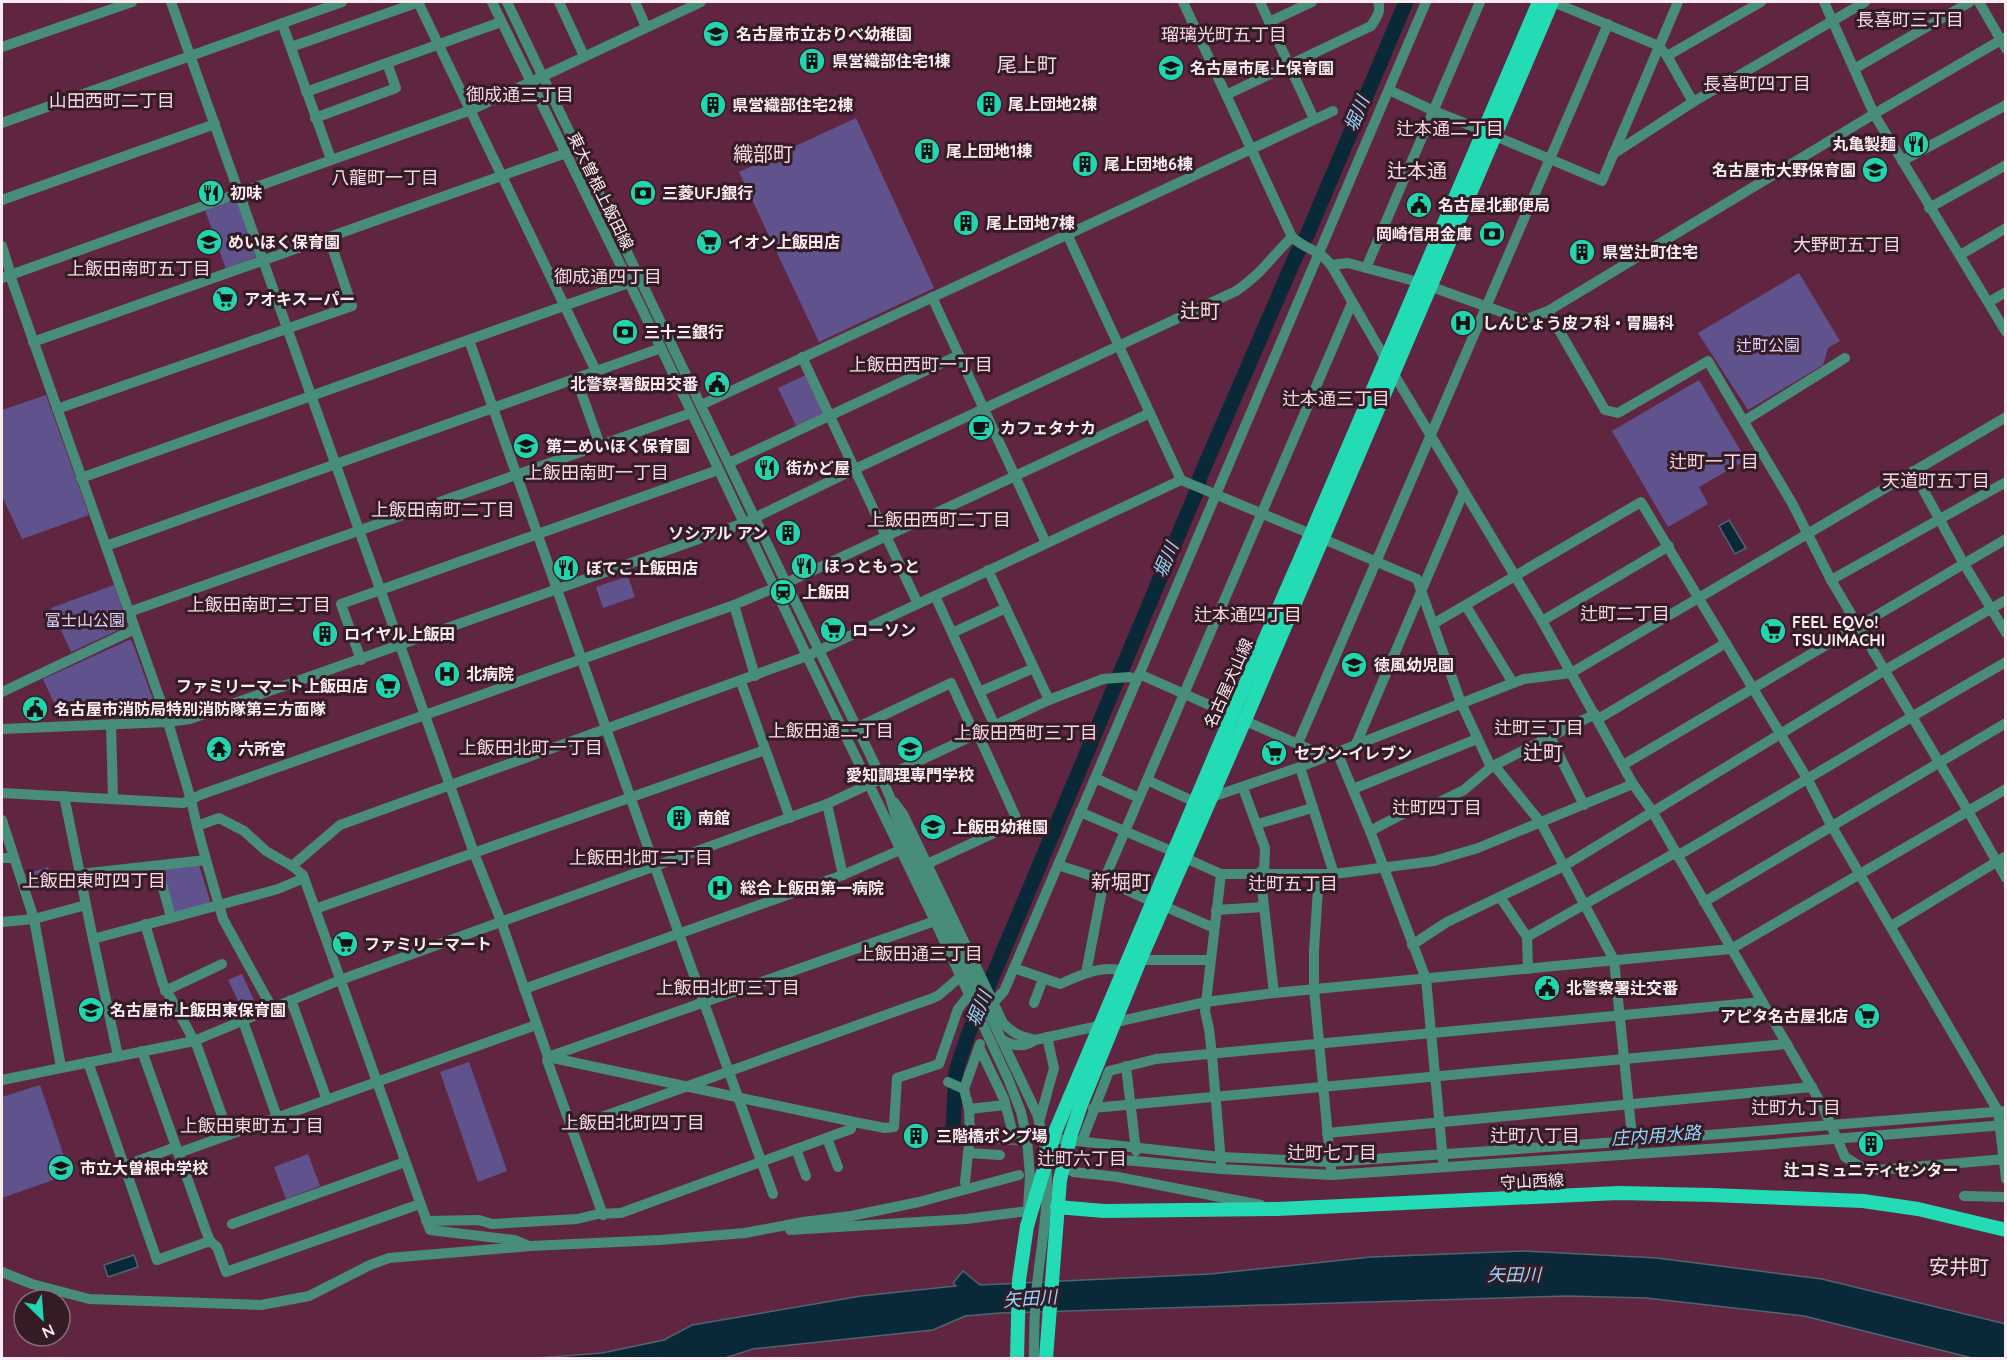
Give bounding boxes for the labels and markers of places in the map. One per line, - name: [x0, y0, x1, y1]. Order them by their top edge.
- school or university icon: 名古屋市立おりべ幼稚園: [701, 19, 731, 49]
- place label: 名古屋市立おりべ幼稚園: [736, 24, 912, 44]
- building icon: 県営織部住宅1棟: [797, 46, 827, 76]
- place label: 県営織部住宅1棟: [832, 51, 950, 71]
- school or university icon: 名古屋市尾上保育園: [1156, 53, 1186, 83]
- place label: 名古屋市尾上保育園: [1190, 58, 1334, 78]
- building icon: 尾上団地2棟: [974, 89, 1004, 119]
- building icon: 県営織部住宅2棟: [698, 90, 728, 120]
- place label: 尾上団地2棟: [1008, 94, 1097, 114]
- place label: 県営織部住宅2棟: [732, 95, 853, 115]
- restaurant icon: 丸亀製麺: [1901, 129, 1931, 159]
- place label: 丸亀製麺: [1832, 134, 1896, 154]
- building icon: 尾上団地1棟: [912, 136, 942, 166]
- place label: 尾上団地1棟: [946, 141, 1032, 161]
- building icon: 尾上団地6棟: [1070, 149, 1100, 179]
- place label: 尾上団地6棟: [1104, 154, 1193, 174]
- school or university icon: 名古屋市大野保育園: [1860, 155, 1890, 185]
- place label: 名古屋市大野保育園: [1712, 160, 1856, 180]
- restaurant icon: 初味: [196, 178, 226, 208]
- bank icon: 三菱UFJ銀行: [628, 178, 658, 208]
- place label: 初味: [230, 183, 262, 203]
- place label: 三菱UFJ銀行: [662, 183, 753, 203]
- public building icon: 名古屋北郵便局: [1404, 190, 1434, 220]
- place label: 名古屋北郵便局: [1438, 195, 1550, 215]
- building icon: 尾上団地7棟: [951, 208, 981, 238]
- place label: 尾上団地7棟: [986, 213, 1075, 233]
- bank icon: 岡崎信用金庫: [1477, 219, 1507, 249]
- place label: 岡崎信用金庫: [1376, 224, 1472, 244]
- school or university icon: めいほく保育園: [194, 227, 224, 257]
- supermarket icon: イオン上飯田店: [694, 227, 724, 257]
- place label: めいほく保育園: [228, 232, 340, 252]
- place label: イオン上飯田店: [728, 232, 840, 252]
- building icon: 県営辻町住宅: [1567, 237, 1597, 267]
- place label: 県営辻町住宅: [1602, 242, 1698, 262]
- supermarket icon: アオキスーパー: [210, 284, 240, 314]
- place label: アオキスーパー: [244, 289, 355, 309]
- hospital icon: しんじょう皮フ科・胃腸科: [1448, 308, 1478, 338]
- place label: しんじょう皮フ科・胃腸科: [1482, 313, 1674, 333]
- bank icon: 三十三銀行: [610, 317, 640, 347]
- place label: 三十三銀行: [644, 322, 724, 342]
- public building icon: 北警察署飯田交番: [702, 369, 732, 399]
- place label: 北警察署飯田交番: [570, 374, 698, 394]
- cafe icon: カフェタナカ: [966, 413, 996, 443]
- place label: カフェタナカ: [1000, 418, 1096, 438]
- school or university icon: 第二めいほく保育園: [511, 431, 541, 461]
- place label: 第二めいほく保育園: [546, 436, 690, 456]
- restaurant icon: 街かど屋: [752, 453, 782, 483]
- place label: 街かど屋: [786, 458, 850, 478]
- building icon: ソシアル アン: [773, 518, 803, 548]
- place label: ソシアル アン: [668, 523, 768, 543]
- restaurant icon: ほっともっと: [789, 551, 819, 581]
- restaurant icon: ぼてこ上飯田店: [551, 553, 581, 583]
- place label: ほっともっと: [824, 556, 920, 576]
- place label: ぼてこ上飯田店: [586, 558, 698, 578]
- station icon: 上飯田: [768, 577, 798, 607]
- place label: 上飯田: [802, 582, 850, 602]
- place label: FEEL EQVo! TSUJIMACHI: [1792, 612, 1885, 650]
- supermarket icon: ローソン: [818, 615, 848, 645]
- supermarket icon: FEEL EQVo! TSUJIMACHI: [1758, 616, 1788, 646]
- building icon: ロイヤル上飯田: [310, 619, 340, 649]
- place label: ローソン: [852, 620, 916, 640]
- place label: ロイヤル上飯田: [344, 624, 456, 644]
- school or university icon: 徳風幼児園: [1339, 650, 1369, 680]
- place label: 徳風幼児園: [1374, 655, 1454, 675]
- hospital icon: 北病院: [432, 659, 462, 689]
- place label: 北病院: [466, 664, 514, 684]
- supermarket icon: ファミリーマート上飯田店: [373, 671, 403, 701]
- place label: ファミリーマート上飯田店: [176, 676, 368, 696]
- public building icon: 名古屋市消防局特別消防隊第三方面隊: [20, 694, 50, 724]
- place label: 名古屋市消防局特別消防隊第三方面隊: [54, 699, 326, 719]
- temple icon: 六所宮: [204, 734, 234, 764]
- school or university icon: 愛知調理専門学校: [895, 734, 925, 764]
- supermarket icon: セブン-イレブン: [1259, 738, 1289, 768]
- place label: 六所宮: [238, 739, 286, 759]
- place label: セブン-イレブン: [1294, 743, 1412, 763]
- place label: 愛知調理専門学校: [846, 765, 974, 785]
- building icon: 南館: [664, 803, 694, 833]
- place label: 南館: [698, 808, 730, 828]
- school or university icon: 上飯田幼稚園: [918, 812, 948, 842]
- place label: 上飯田幼稚園: [952, 817, 1048, 837]
- hospital icon: 総合上飯田第一病院: [705, 873, 735, 903]
- place label: 総合上飯田第一病院: [740, 878, 884, 898]
- supermarket icon: ファミリーマート: [330, 929, 360, 959]
- place label: ファミリーマート: [364, 934, 492, 954]
- public building icon: 北警察署辻交番: [1532, 973, 1562, 1003]
- place label: 北警察署辻交番: [1566, 978, 1678, 998]
- school or university icon: 名古屋市上飯田東保育園: [76, 995, 106, 1025]
- place label: 名古屋市上飯田東保育園: [110, 1000, 286, 1020]
- supermarket icon: アピタ名古屋北店: [1852, 1001, 1882, 1031]
- place label: アピタ名古屋北店: [1720, 1006, 1848, 1026]
- building icon: 三階橋ポンプ場: [901, 1121, 931, 1151]
- place label: 三階橋ポンプ場: [936, 1126, 1048, 1146]
- building icon: 辻コミュニティセンター: [1856, 1129, 1886, 1159]
- school or university icon: 市立大曽根中学校: [46, 1153, 76, 1183]
- place label: 市立大曽根中学校: [80, 1158, 208, 1178]
- place label: 辻コミュニティセンター: [1783, 1160, 1959, 1180]

